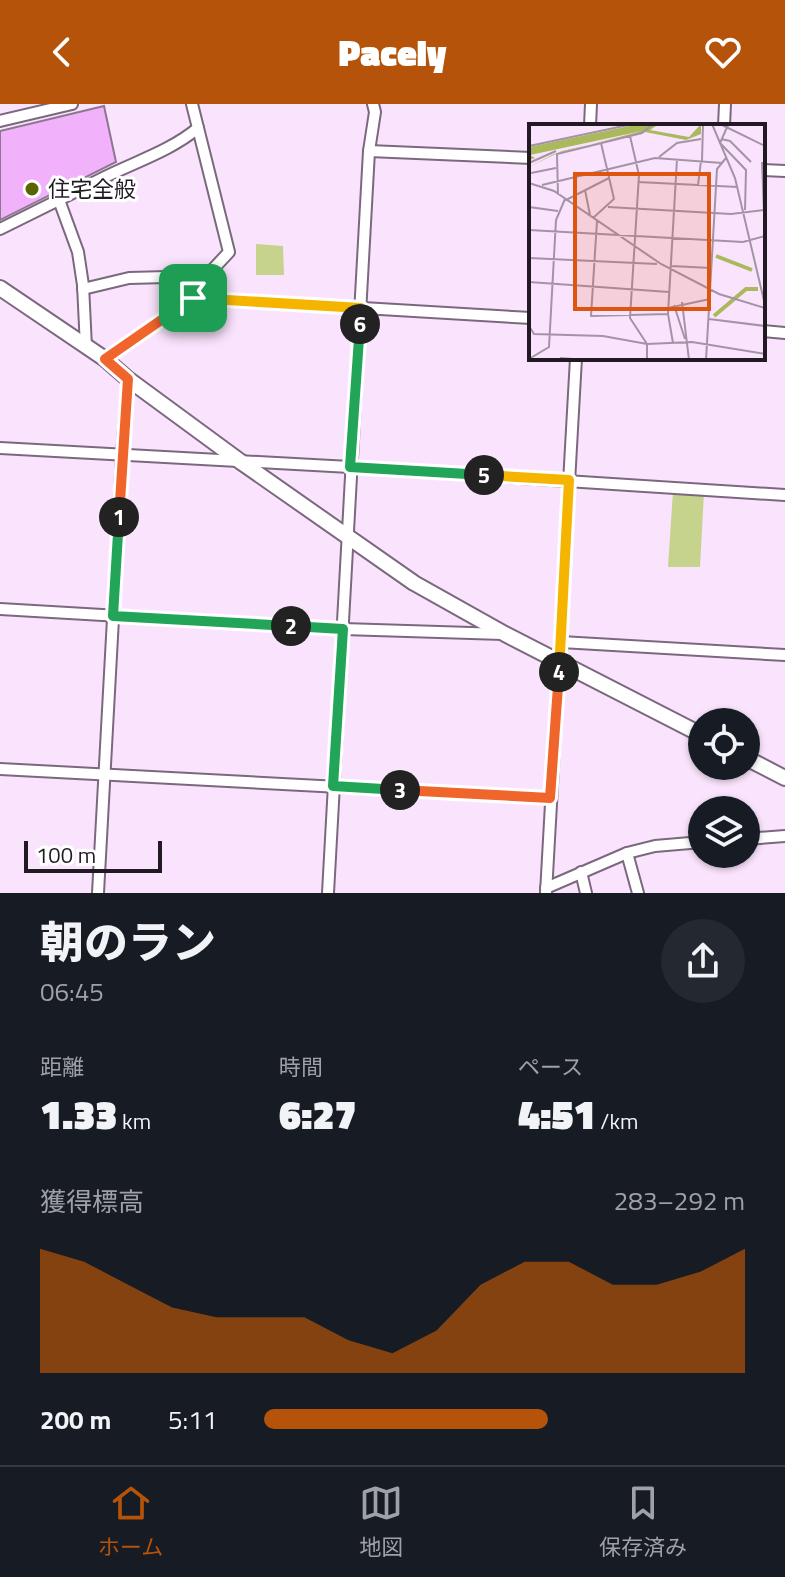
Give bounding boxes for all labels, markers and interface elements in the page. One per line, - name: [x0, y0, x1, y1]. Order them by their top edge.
- text: Pacely: [338, 25, 447, 80]
- icon: back: [40, 30, 84, 74]
- icon: heart: [701, 30, 745, 74]
- inset map: [529, 124, 765, 360]
- place label: 住宅全般: [48, 172, 136, 206]
- marker: 住宅全般: [23, 180, 41, 198]
- pin: [159, 264, 227, 332]
- icon: arrive: [171, 276, 215, 320]
- pin: 6: [340, 304, 380, 344]
- text: 6: [354, 307, 366, 341]
- pin: 5: [464, 455, 504, 495]
- text: 5: [478, 458, 490, 492]
- pin: 1: [99, 497, 139, 537]
- text: 1: [113, 500, 125, 534]
- pin: 2: [271, 606, 311, 646]
- text: 2: [285, 609, 297, 643]
- pin: 4: [539, 652, 579, 692]
- text: 4: [553, 655, 565, 689]
- map controls: [688, 708, 760, 868]
- button: locate: [688, 708, 760, 780]
- pin: 3: [380, 770, 420, 810]
- text: 3: [394, 773, 406, 807]
- button: layers: [688, 796, 760, 868]
- scale bar: [24, 837, 162, 873]
- text: 100 m: [36, 838, 96, 872]
- text: 朝のラン: [40, 908, 216, 975]
- button: share: [661, 919, 745, 1003]
- text: 06:45: [40, 972, 104, 1011]
- text: 距離: [40, 1050, 84, 1084]
- text: 時間: [279, 1050, 323, 1084]
- text: ペース: [518, 1050, 583, 1084]
- text: 1.33: [40, 1084, 117, 1145]
- text: 6:27: [279, 1084, 357, 1145]
- text: 4:51: [518, 1084, 596, 1145]
- text: km: [117, 1104, 151, 1138]
- text: /km: [596, 1104, 638, 1138]
- text: 283–292 m: [614, 1181, 745, 1220]
- text: 獲得標高: [40, 1182, 144, 1221]
- text: 200 m: [40, 1400, 111, 1439]
- text: 5:11: [168, 1400, 217, 1439]
- tab: ホーム: [98, 1481, 163, 1564]
- tab: 地図: [359, 1481, 403, 1564]
- tab: 保存済み: [599, 1481, 687, 1564]

